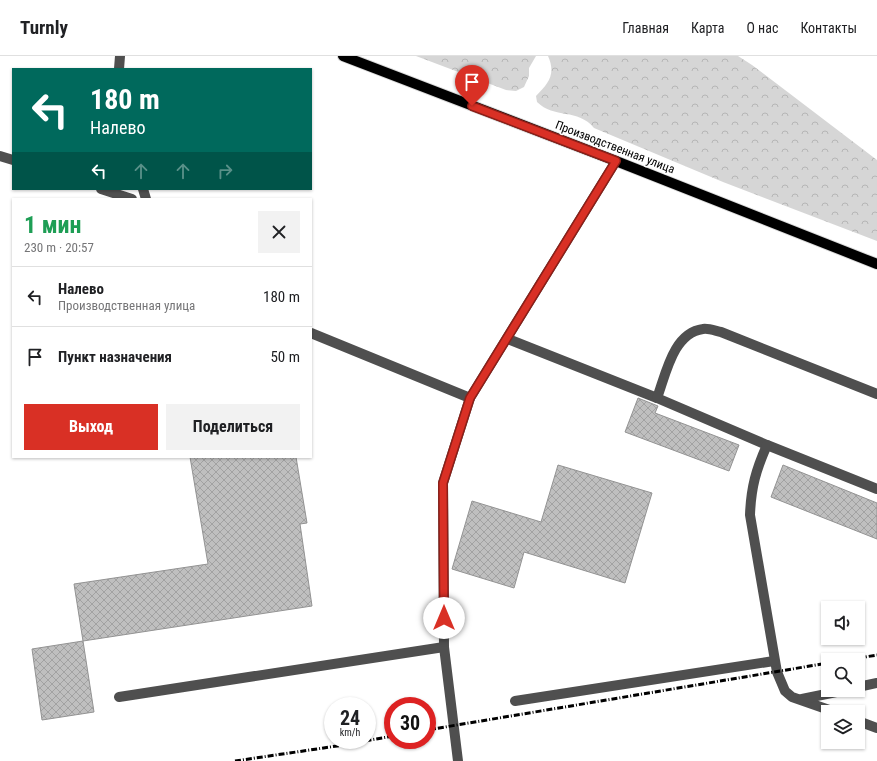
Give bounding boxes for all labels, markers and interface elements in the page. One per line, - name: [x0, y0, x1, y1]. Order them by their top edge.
- text: Turnly: [20, 16, 68, 39]
- text: Главная: [622, 20, 669, 36]
- text: Карта: [691, 20, 724, 36]
- text: О нас: [746, 20, 778, 36]
- text: Контакты: [800, 20, 857, 36]
- pin: [455, 65, 489, 106]
- icon: arrive: [461, 71, 483, 93]
- text: 180 m: [90, 83, 160, 116]
- icon: left: [24, 84, 76, 136]
- text: Налево: [90, 117, 146, 138]
- street label: Производственная улица: [553, 118, 677, 176]
- icon: left: [88, 160, 110, 182]
- icon: ahead: [130, 160, 152, 182]
- icon: ahead: [172, 160, 194, 182]
- icon: right: [214, 160, 236, 182]
- text: 1 мин: [24, 211, 82, 239]
- button: close: [258, 211, 300, 253]
- text: 230 m · 20:57: [24, 240, 94, 255]
- text: Налево: [58, 280, 104, 298]
- icon: left: [24, 286, 46, 308]
- text: 180 m: [263, 288, 300, 306]
- text: Производственная улица: [58, 298, 195, 313]
- icon: arrive: [24, 346, 46, 368]
- text: Пункт назначения: [58, 348, 172, 366]
- text: 50 m: [270, 348, 300, 366]
- button: Выход: [24, 404, 158, 450]
- button: Поделиться: [166, 404, 300, 450]
- position arrow: [423, 597, 465, 639]
- map controls: [821, 601, 865, 749]
- button: sound: [821, 601, 865, 645]
- button: search: [821, 653, 865, 697]
- speed limit sign: 30: [384, 697, 436, 749]
- button: layers: [821, 705, 865, 749]
- text: 24: [340, 706, 360, 730]
- text: km/h: [340, 727, 360, 738]

